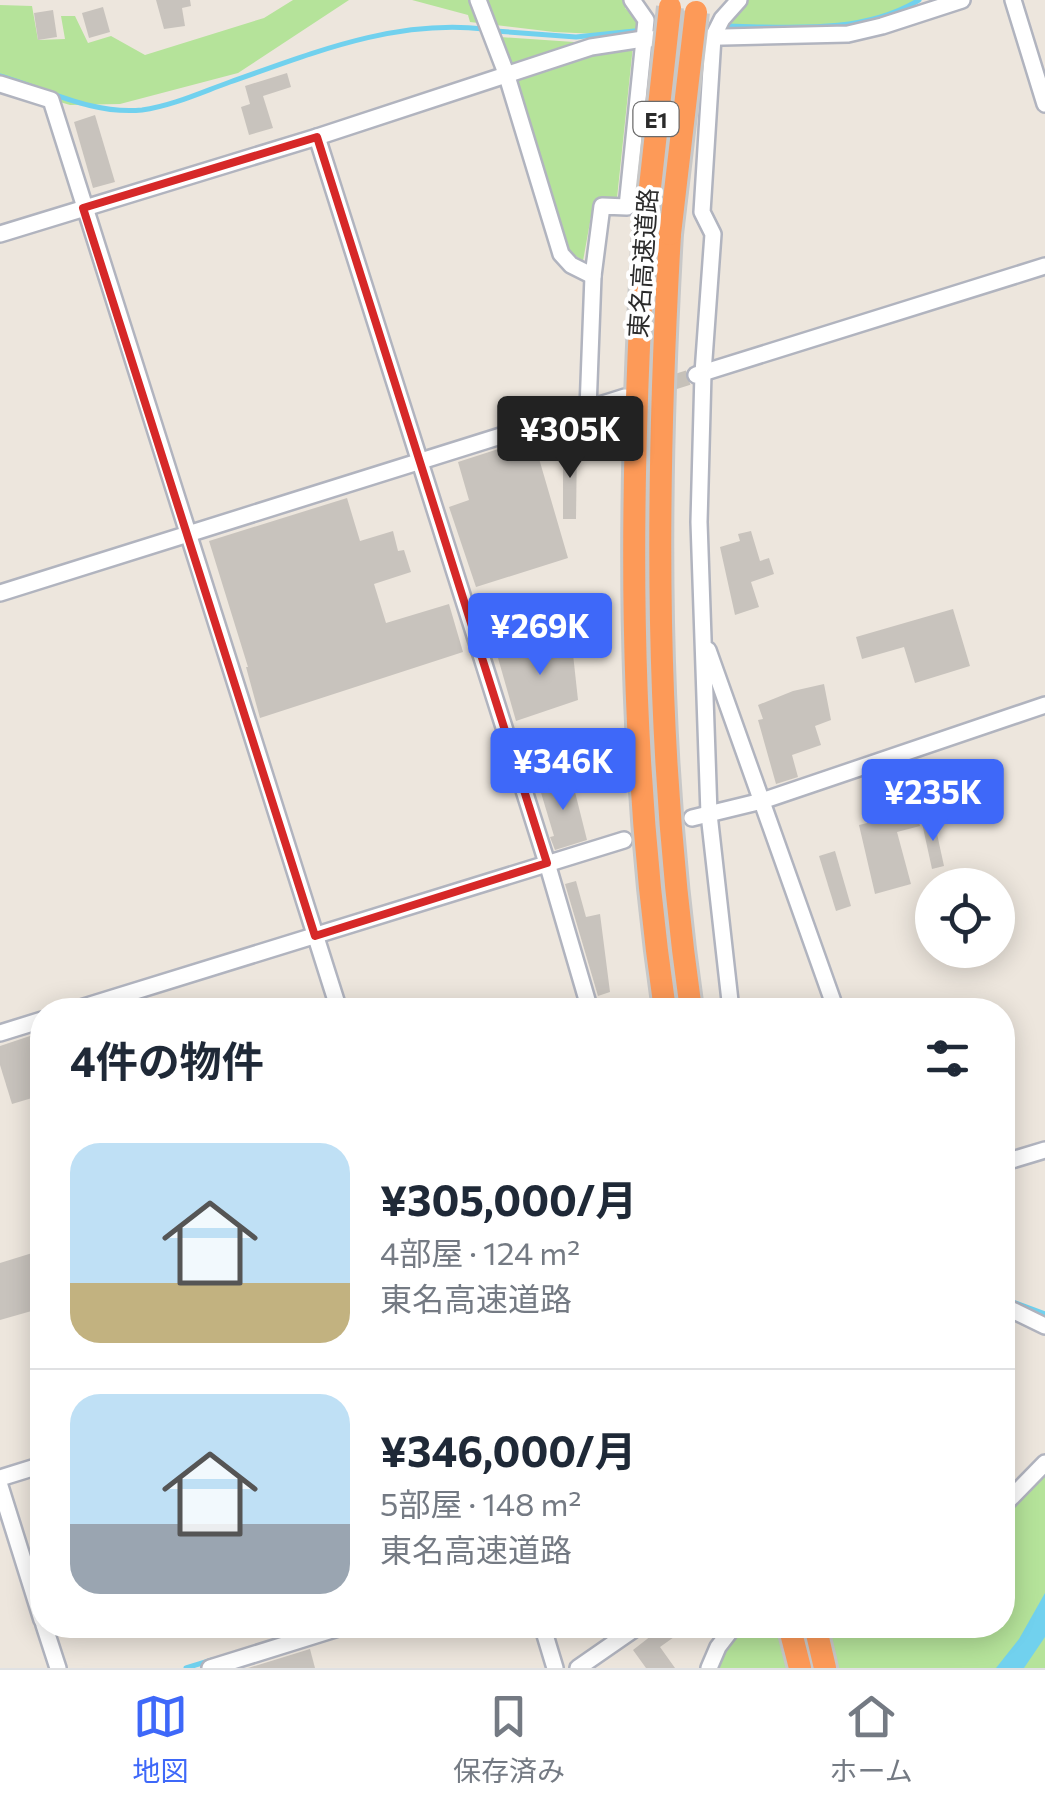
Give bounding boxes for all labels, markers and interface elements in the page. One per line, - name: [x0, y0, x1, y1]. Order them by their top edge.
- road number: E1: [634, 102, 678, 136]
- street label: 東名高速道路: [622, 187, 662, 339]
- pin: ¥305K: [500, 396, 640, 481]
- text: ¥305K: [519, 408, 621, 448]
- pin: ¥269K: [470, 593, 610, 678]
- text: ¥269K: [490, 605, 590, 645]
- pin: ¥346K: [493, 728, 633, 813]
- text: ¥346K: [513, 740, 613, 780]
- pin: ¥235K: [863, 759, 1003, 844]
- text: ¥235K: [884, 771, 982, 811]
- map controls: [915, 868, 1015, 968]
- button: locate: [915, 868, 1015, 968]
- icon: filters: [920, 1031, 975, 1086]
- text: 4件の物件: [70, 1034, 264, 1086]
- text: ¥305,000/月: [380, 1173, 637, 1225]
- icon: home: [150, 1183, 270, 1303]
- text: 4部屋 · 124 m²: [380, 1232, 580, 1272]
- text: 東名高速道路: [380, 1278, 572, 1318]
- text: ¥346,000/月: [380, 1424, 636, 1476]
- icon: home: [150, 1434, 270, 1554]
- text: 5部屋 · 148 m²: [380, 1483, 581, 1523]
- text: 東名高速道路: [380, 1529, 572, 1569]
- tab: 地図: [132, 1689, 188, 1789]
- tab: 保存済み: [453, 1689, 565, 1789]
- tab: ホーム: [830, 1689, 913, 1789]

